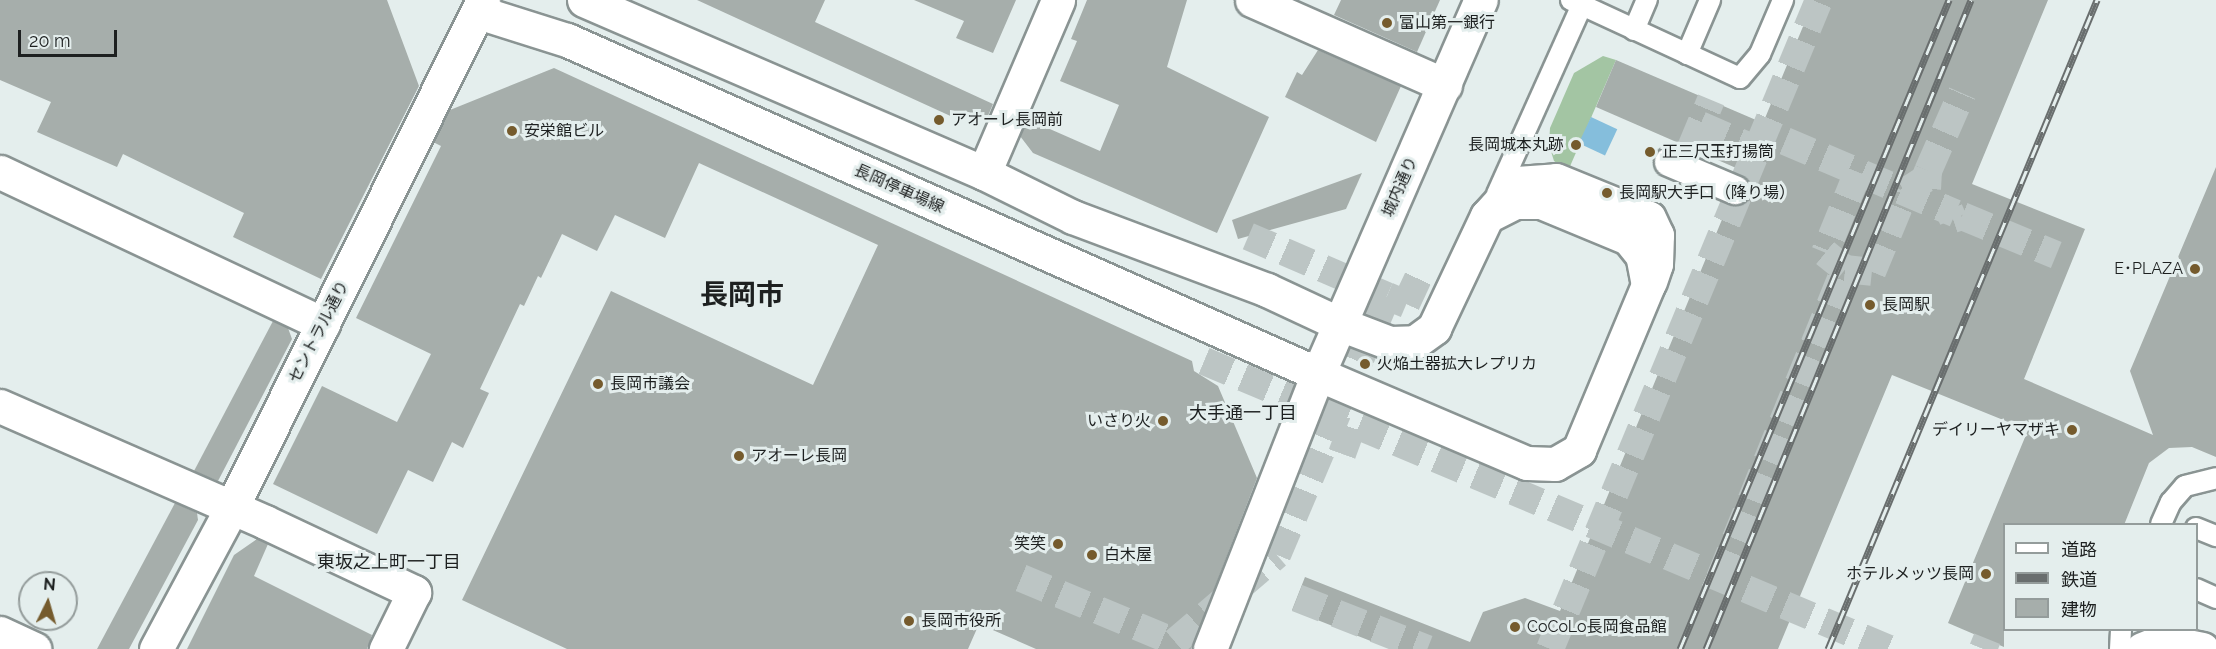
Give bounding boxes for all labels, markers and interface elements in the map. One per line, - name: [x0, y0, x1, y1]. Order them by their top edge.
- place label: 富山第一銀行: [1399, 13, 1495, 33]
- marker: 富山第一銀行: [1380, 16, 1394, 30]
- scale bar: [21, 18, 120, 56]
- text: 20 m: [29, 30, 71, 51]
- place label: アオーレ長岡前: [951, 110, 1063, 130]
- marker: アオーレ長岡前: [932, 113, 946, 127]
- place label: 安栄館ビル: [524, 121, 604, 141]
- marker: 安栄館ビル: [505, 124, 519, 138]
- place label: 長岡城本丸跡: [1468, 135, 1564, 155]
- marker: 長岡城本丸跡: [1569, 138, 1583, 152]
- place label: 正三尺玉打揚筒: [1662, 142, 1774, 162]
- marker: 正三尺玉打揚筒: [1643, 145, 1657, 159]
- street label: 城内通り: [1378, 154, 1422, 220]
- street label: 長岡停車場線: [851, 161, 947, 217]
- place label: 長岡駅大手口（降り場）: [1619, 183, 1795, 203]
- marker: 長岡駅大手口（降り場）: [1600, 186, 1614, 200]
- place label: E･PLAZA: [2114, 259, 2183, 279]
- marker: E･PLAZA: [2188, 262, 2202, 276]
- street label: セントラル通り: [285, 278, 353, 386]
- district label: 長岡市: [700, 278, 784, 312]
- place label: 長岡駅: [1882, 295, 1930, 315]
- marker: 長岡駅: [1863, 298, 1877, 312]
- place label: 火焔土器拡大レプリカ: [1377, 354, 1537, 374]
- marker: 火焔土器拡大レプリカ: [1358, 357, 1372, 371]
- place label: 長岡市議会: [610, 374, 690, 394]
- marker: 長岡市議会: [591, 377, 605, 391]
- district label: 大手通一丁目: [1189, 402, 1297, 424]
- place label: いさり火: [1087, 411, 1151, 431]
- marker: いさり火: [1156, 414, 1170, 428]
- place label: デイリーヤマザキ: [1932, 420, 2060, 440]
- marker: デイリーヤマザキ: [2065, 423, 2079, 437]
- place label: アオーレ長岡: [751, 446, 847, 466]
- marker: アオーレ長岡: [732, 449, 746, 463]
- legend: [2003, 523, 2198, 631]
- place label: 笑笑: [1014, 534, 1046, 554]
- marker: 笑笑: [1051, 537, 1065, 551]
- text: 道路: [2061, 539, 2097, 560]
- place label: 白木屋: [1104, 545, 1152, 565]
- marker: 白木屋: [1085, 548, 1099, 562]
- district label: 東坂之上町一丁目: [317, 551, 461, 573]
- place label: ホテルメッツ長岡: [1846, 564, 1974, 584]
- marker: ホテルメッツ長岡: [1979, 567, 1993, 581]
- text: 鉄道: [2061, 569, 2097, 590]
- north arrow: [18, 571, 78, 631]
- text: N: [43, 575, 56, 595]
- text: 建物: [2061, 599, 2097, 620]
- place label: 長岡市役所: [921, 611, 1001, 631]
- marker: 長岡市役所: [902, 614, 916, 628]
- place label: CoCoLo長岡食品館: [1527, 617, 1667, 637]
- marker: CoCoLo長岡食品館: [1508, 620, 1522, 634]

